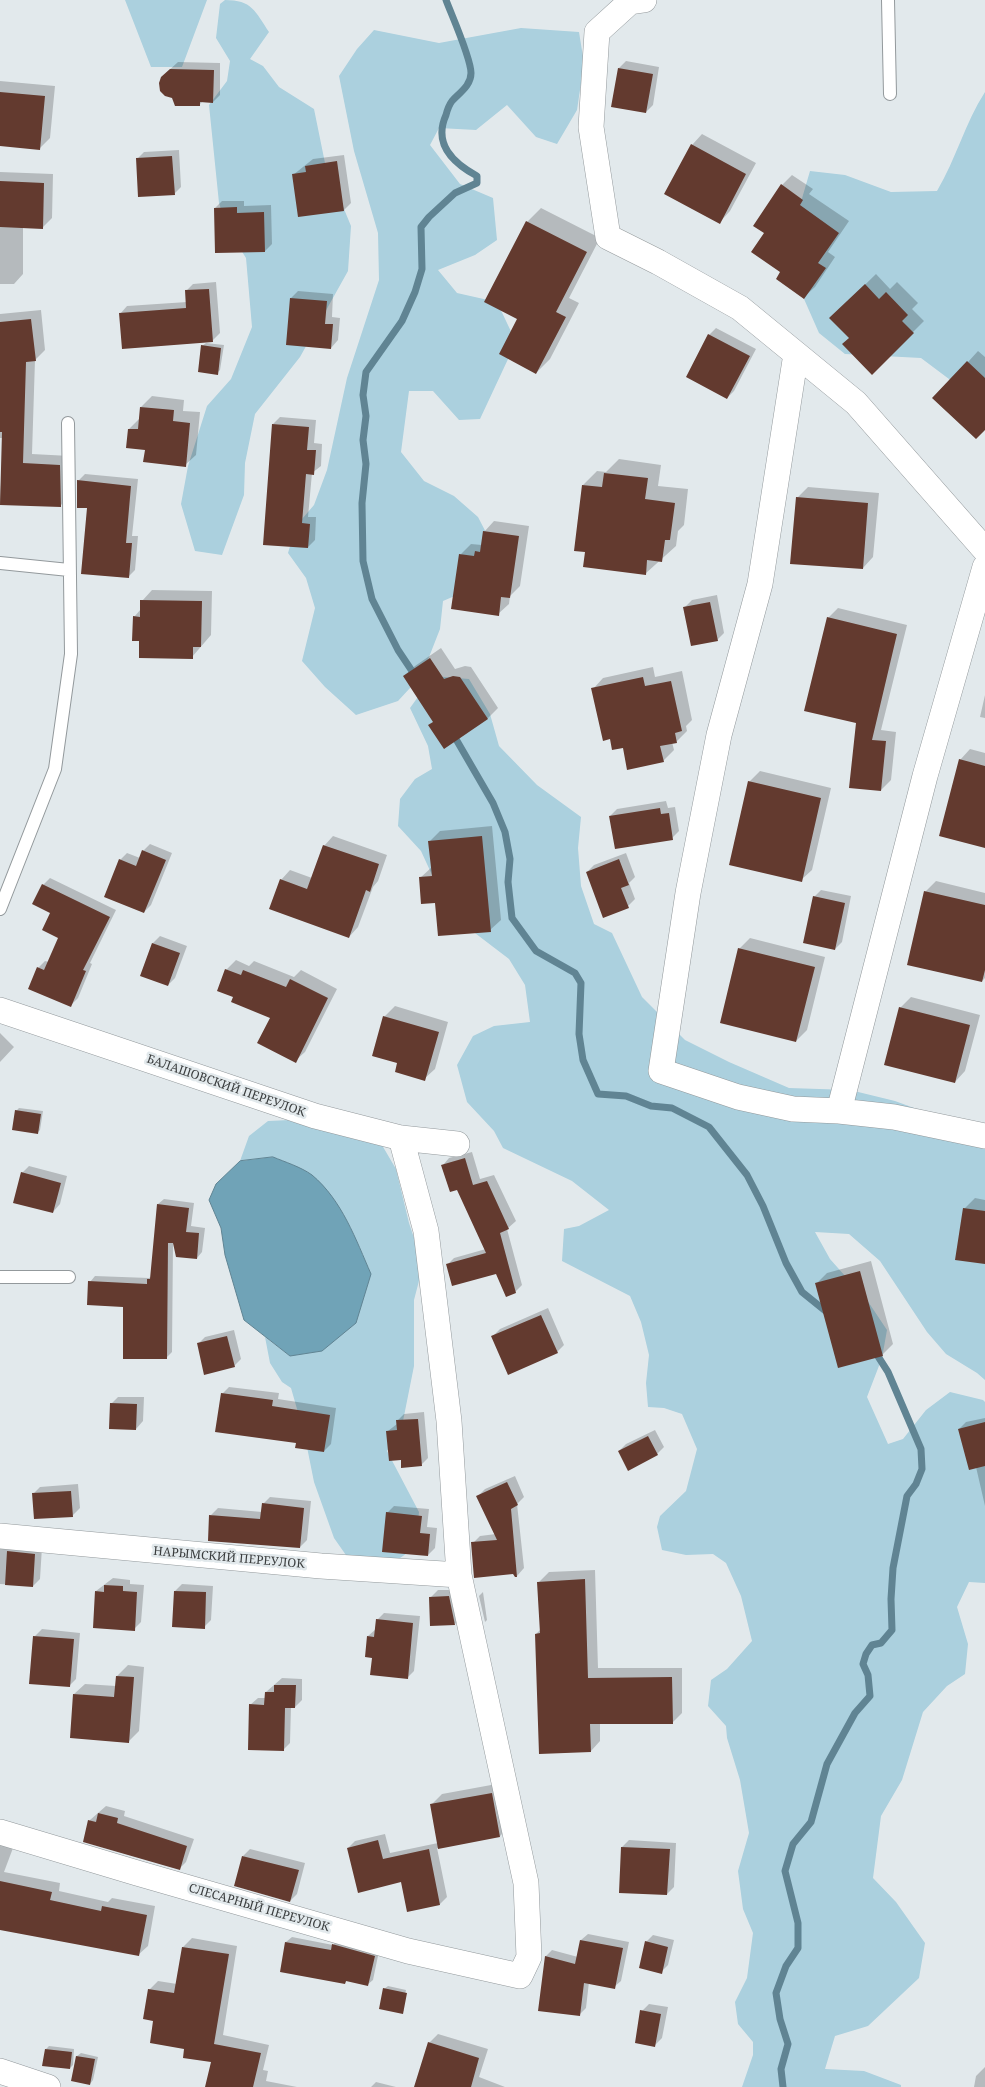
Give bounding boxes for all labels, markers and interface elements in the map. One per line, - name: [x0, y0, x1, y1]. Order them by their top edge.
- street label: БАЛАШОВСКИЙ ПЕРЕУЛОК: [145, 1052, 307, 1120]
- street label: НАРЫМСКИЙ ПЕРЕУЛОК: [153, 1544, 305, 1572]
- street label: СЛЕСАРНЫЙ ПЕРЕУЛОК: [187, 1881, 331, 1935]

